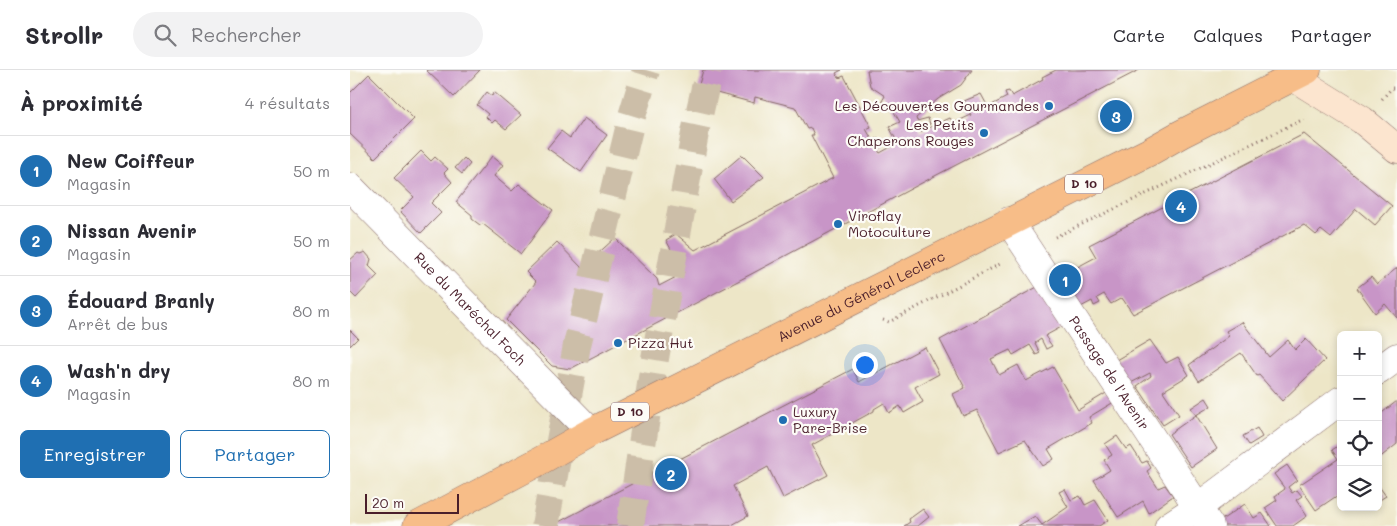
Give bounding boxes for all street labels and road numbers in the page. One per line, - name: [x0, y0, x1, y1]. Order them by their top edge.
- road number: D 10: [1065, 175, 1103, 194]
- street label: Avenue du Général Leclerc: [774, 246, 948, 346]
- street label: Rue du Maréchal Foch: [410, 248, 530, 369]
- street label: Passage de l'Avenir: [1065, 312, 1154, 433]
- road number: D 10: [611, 402, 649, 422]

